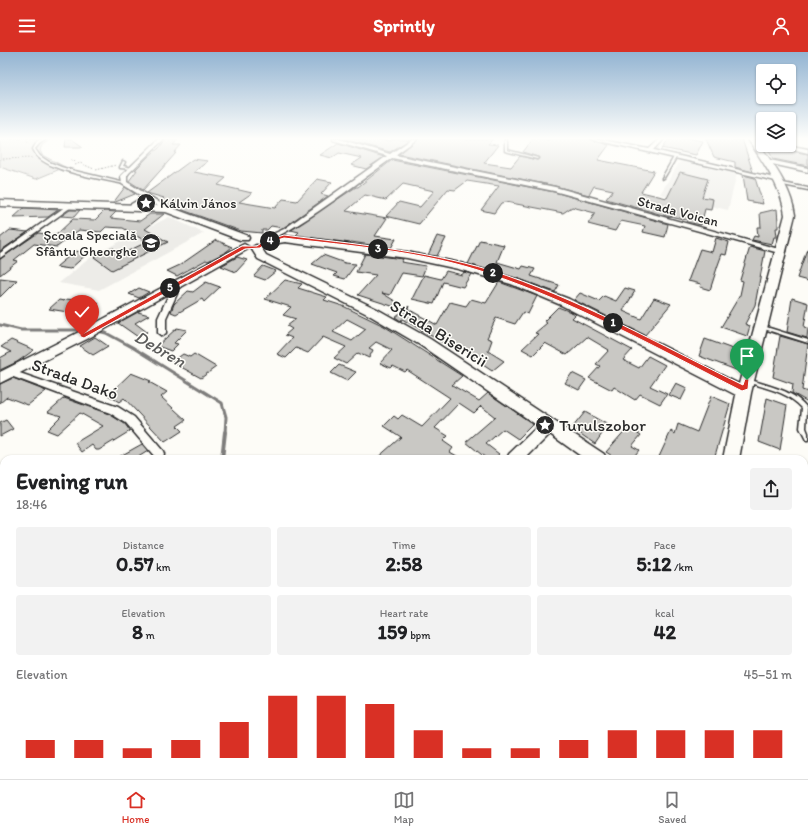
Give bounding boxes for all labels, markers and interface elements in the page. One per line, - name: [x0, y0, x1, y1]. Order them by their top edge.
- icon: menu: [16, 15, 38, 37]
- text: Sprintly: [373, 15, 435, 37]
- icon: person: [770, 15, 792, 37]
- map controls: [756, 64, 796, 152]
- button: locate: [756, 64, 796, 104]
- button: layers: [756, 112, 796, 152]
- place icon: Kálvin János: [135, 192, 157, 214]
- street label: Strada Voican: [635, 193, 721, 231]
- place label: Kálvin János: [160, 195, 236, 212]
- place label: Școala Specială Sfântu Gheorghe: [36, 227, 138, 260]
- pin: 4: [260, 231, 280, 251]
- school or university icon: Școala Specială Sfântu Gheorghe: [140, 232, 162, 254]
- text: 4: [267, 234, 273, 247]
- pin: 3: [368, 239, 388, 259]
- text: 3: [375, 242, 381, 255]
- pin: 2: [483, 263, 503, 283]
- text: 2: [490, 266, 496, 279]
- pin: 5: [160, 278, 180, 298]
- text: 5: [167, 281, 173, 294]
- pin: [65, 295, 99, 336]
- street label: Strada Bisericii: [387, 295, 491, 371]
- icon: check: [71, 301, 93, 323]
- pin: 1: [603, 313, 623, 333]
- text: 1: [610, 316, 616, 329]
- water label: Debren: [131, 326, 190, 373]
- pin: [730, 339, 764, 380]
- icon: arrive: [736, 345, 758, 367]
- street label: Strada Dakó: [29, 354, 121, 404]
- place icon: Turulszobor: [534, 414, 556, 436]
- place label: Turulszobor: [559, 415, 646, 435]
- text: Evening run: [16, 468, 128, 495]
- button: share: [750, 468, 792, 510]
- text: 18:46: [16, 497, 47, 512]
- text: Distance: [123, 539, 164, 552]
- text: Time: [392, 539, 416, 552]
- text: Pace: [654, 539, 676, 552]
- text: 0.57: [116, 552, 154, 576]
- text: 2:58: [386, 552, 422, 576]
- text: 5:12: [636, 552, 671, 576]
- text: km: [154, 561, 171, 574]
- text: /km: [671, 561, 693, 574]
- text: Elevation: [121, 607, 165, 620]
- text: Heart rate: [380, 607, 428, 620]
- text: kcal: [655, 607, 674, 620]
- text: 8: [132, 620, 143, 644]
- text: 159: [377, 620, 408, 644]
- text: 42: [653, 620, 676, 644]
- text: m: [143, 629, 155, 642]
- text: bpm: [408, 629, 431, 642]
- text: Elevation: [16, 667, 68, 682]
- text: 45–51 m: [743, 667, 792, 682]
- tab: Home: [122, 789, 149, 826]
- tab: Map: [393, 789, 415, 826]
- tab: Saved: [658, 789, 686, 826]

